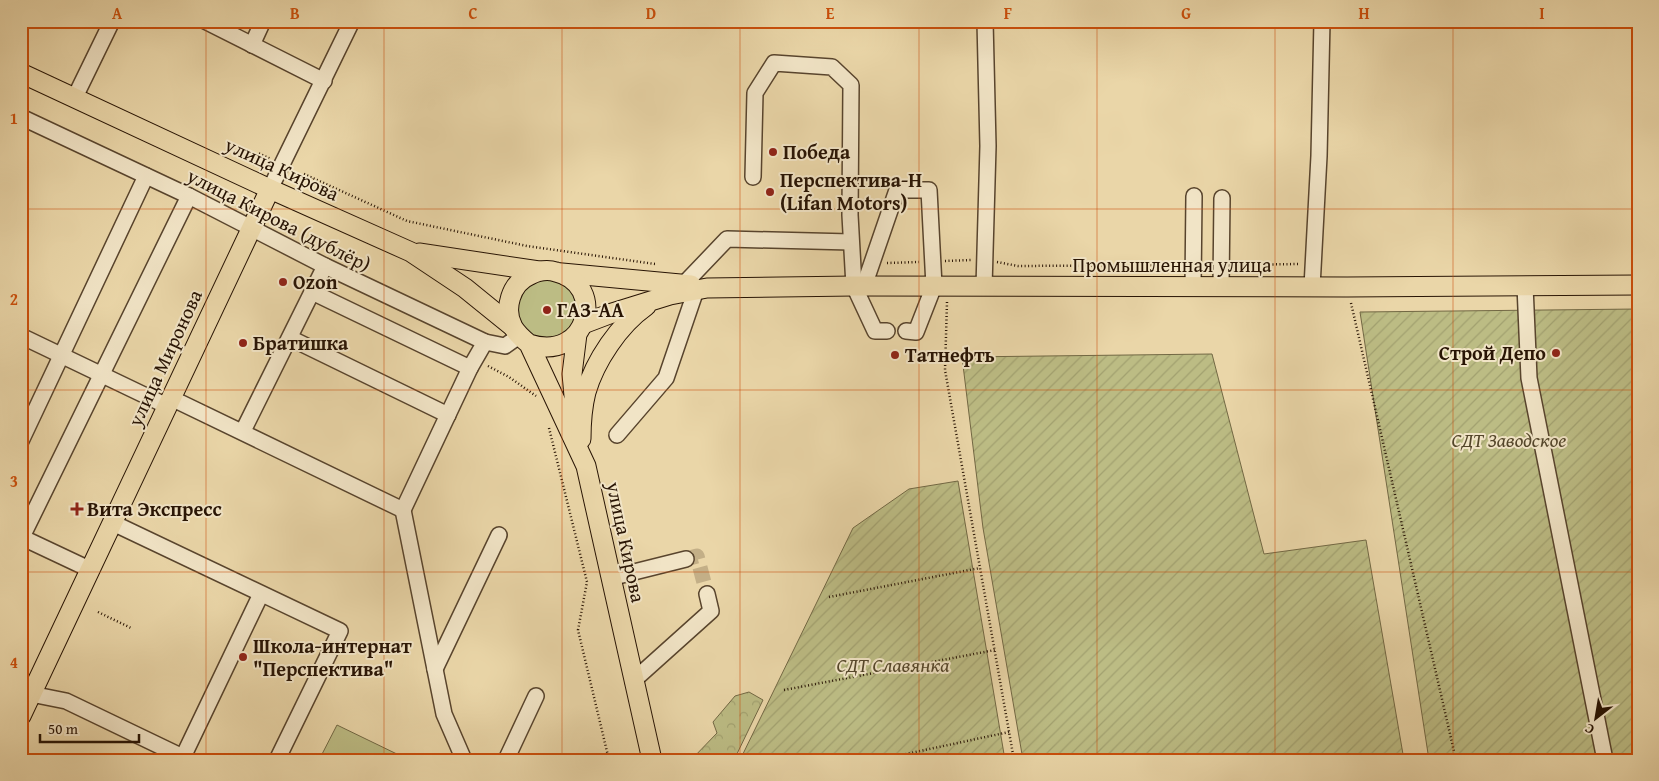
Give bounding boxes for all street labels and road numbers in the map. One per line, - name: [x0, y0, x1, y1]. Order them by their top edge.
- street label: улица Кирова: [220, 129, 344, 208]
- street label: улица Кирова (дублёр): [181, 160, 376, 278]
- street label: Промышленная улица: [1073, 250, 1272, 279]
- street label: улица Миронова: [120, 284, 209, 432]
- street label: улица Кирова: [599, 478, 654, 605]

